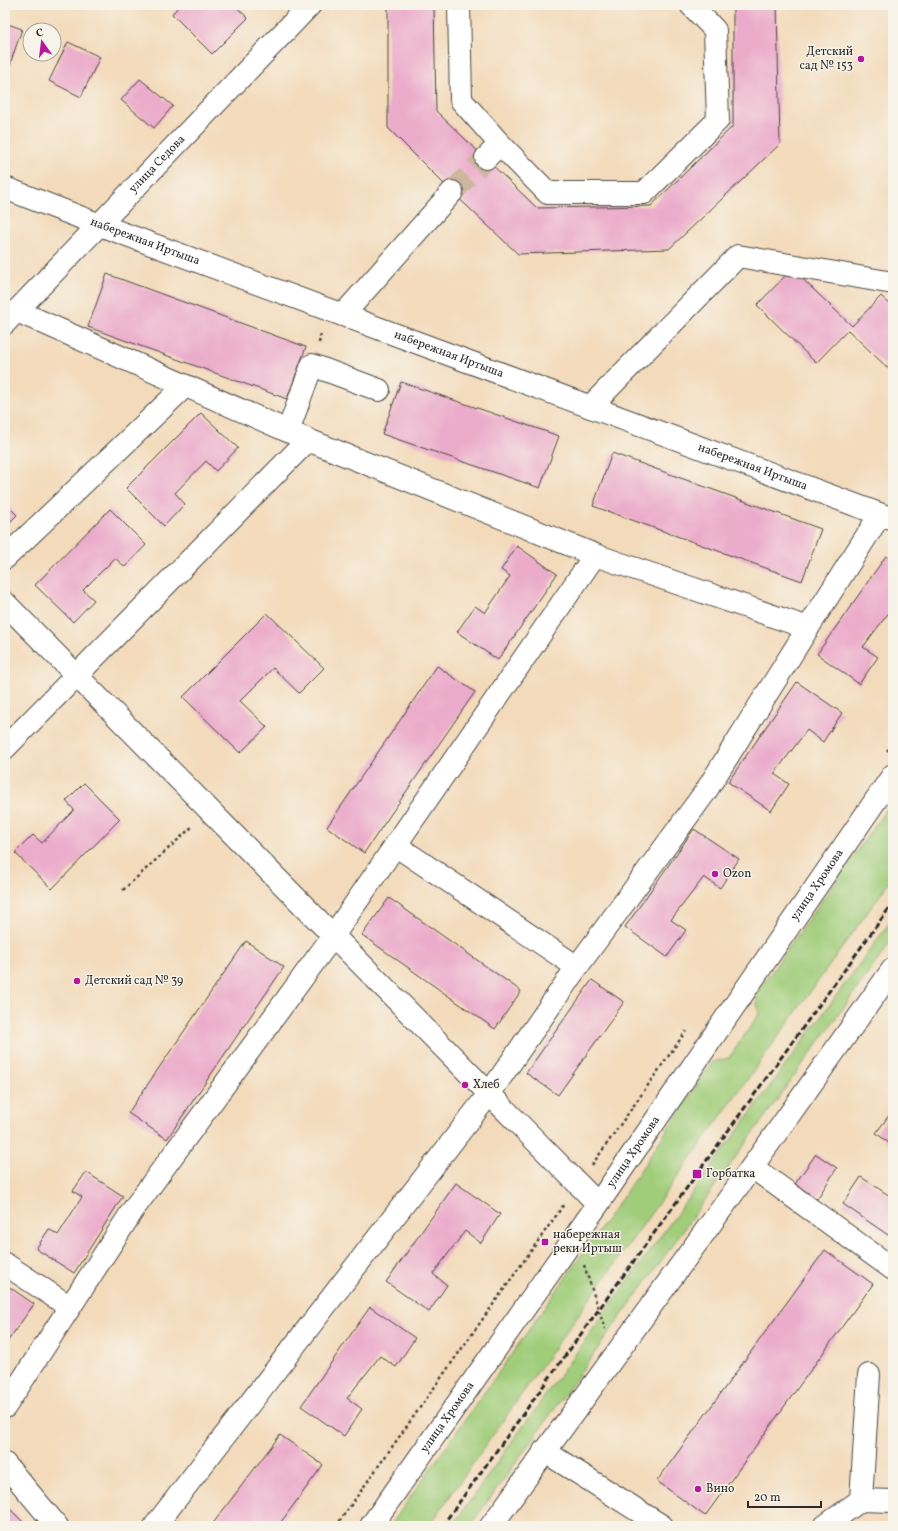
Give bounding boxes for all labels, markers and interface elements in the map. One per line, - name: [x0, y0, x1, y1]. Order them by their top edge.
- north arrow: [22, 22, 62, 62]
- text: С: [35, 26, 45, 42]
- place label: Детский сад № 153: [799, 44, 853, 74]
- marker: Детский сад № 153: [856, 54, 866, 64]
- street label: улица Седова: [126, 132, 189, 197]
- street label: набережная Иртыша: [88, 214, 202, 269]
- street label: набережная Иртыша: [392, 327, 506, 382]
- street label: набережная Иртыша: [696, 439, 810, 495]
- street label: улица Хромова: [787, 846, 848, 924]
- place label: Ozon: [723, 866, 751, 882]
- marker: Ozon: [710, 869, 720, 879]
- place label: Детский сад № 39: [85, 973, 183, 989]
- marker: Детский сад № 39: [72, 976, 82, 986]
- place label: Хлеб: [473, 1077, 500, 1093]
- marker: Хлеб: [460, 1080, 470, 1090]
- street label: улица Хромова: [603, 1113, 664, 1191]
- place label: Горбатка: [706, 1166, 755, 1182]
- marker: Горбатка: [691, 1168, 703, 1180]
- place label: набережная реки Иртыш: [553, 1227, 622, 1257]
- marker: набережная реки Иртыш: [540, 1237, 550, 1247]
- street label: улица Хромова: [417, 1378, 478, 1456]
- place label: Вино: [706, 1481, 734, 1497]
- scale bar: [748, 1483, 821, 1509]
- marker: Вино: [693, 1484, 703, 1494]
- text: 20 m: [754, 1490, 781, 1506]

